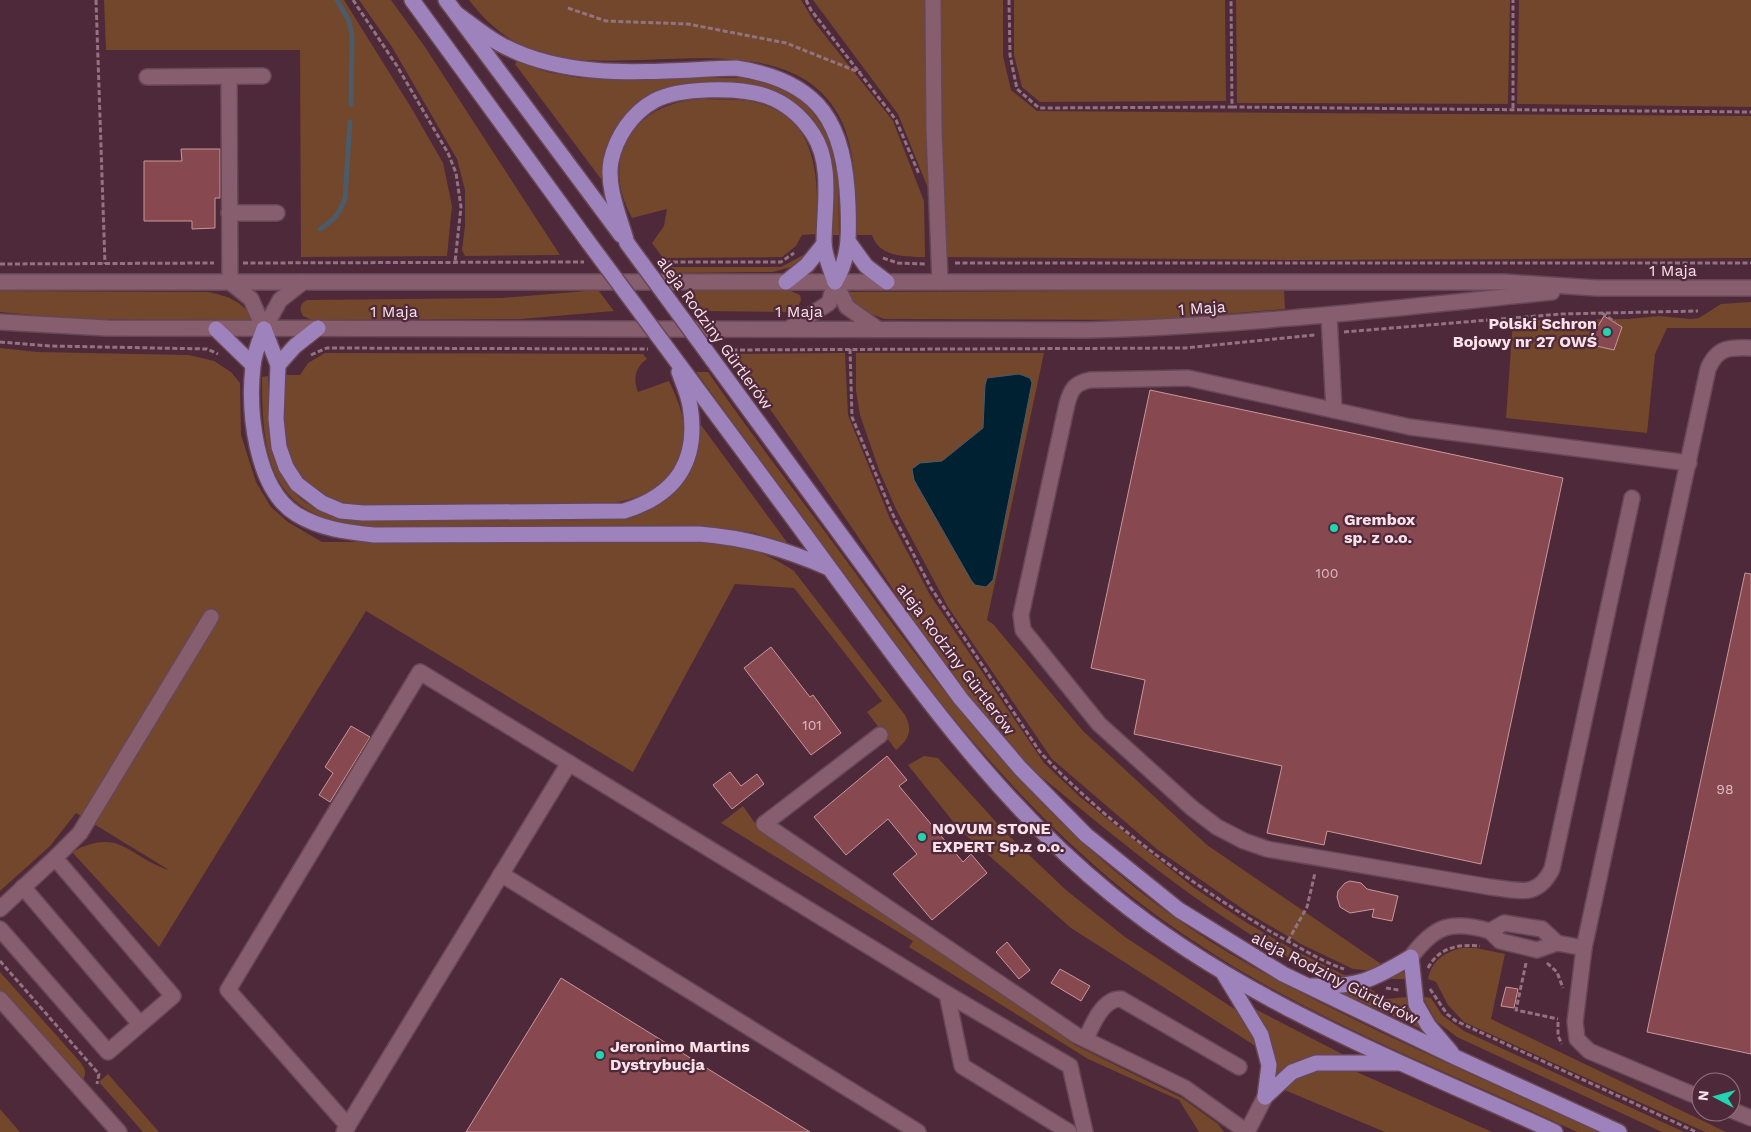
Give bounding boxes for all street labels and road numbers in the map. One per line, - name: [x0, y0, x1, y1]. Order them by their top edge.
- street label: aleja Rodziny Gürtlerów: [653, 253, 777, 413]
- street label: 1 Maja: [1649, 261, 1697, 280]
- street label: 1 Maja: [1178, 297, 1226, 319]
- street label: 1 Maja: [370, 302, 418, 321]
- street label: 1 Maja: [775, 302, 823, 321]
- street label: aleja Rodziny Gürtlerów: [893, 580, 1019, 738]
- street label: aleja Rodziny Gürtlerów: [1248, 928, 1422, 1028]

